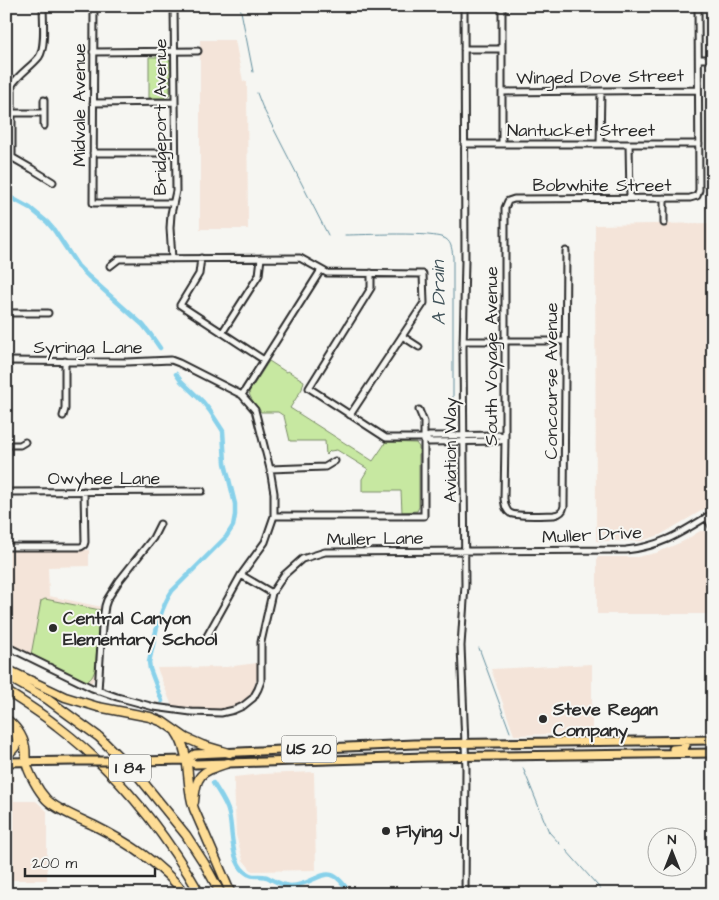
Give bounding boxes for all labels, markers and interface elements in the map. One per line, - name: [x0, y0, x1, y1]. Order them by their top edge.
- street label: Bridgeport Avenue: [148, 38, 174, 195]
- street label: Midvale Avenue: [67, 43, 92, 167]
- street label: Winged Dove Street: [516, 63, 685, 92]
- street label: Nantucket Street: [507, 118, 656, 143]
- street label: Bobwhite Street: [533, 173, 672, 198]
- water label: A Drain: [425, 259, 453, 326]
- street label: South Voyage Avenue: [479, 266, 505, 446]
- street label: Concourse Avenue: [539, 302, 564, 459]
- street label: Syringa Lane: [33, 335, 143, 361]
- street label: Aviation Way: [438, 397, 464, 503]
- street label: Owyhee Lane: [48, 466, 160, 492]
- street label: Muller Drive: [541, 520, 643, 550]
- street label: Muller Lane: [326, 526, 424, 552]
- place label: Central Canyon Elementary School: [63, 606, 218, 653]
- marker: Central Canyon Elementary School: [47, 622, 59, 634]
- place label: Steve Regan Company: [552, 697, 658, 744]
- marker: Steve Regan Company: [537, 713, 549, 725]
- road number: US 20: [282, 736, 336, 762]
- road number: I 84: [109, 754, 151, 781]
- place label: Flying J: [396, 819, 459, 845]
- marker: Flying J: [380, 825, 392, 837]
- north arrow: [646, 828, 696, 878]
- text: N: [668, 830, 677, 850]
- scale bar: [25, 845, 155, 877]
- text: 200 m: [32, 853, 78, 874]

